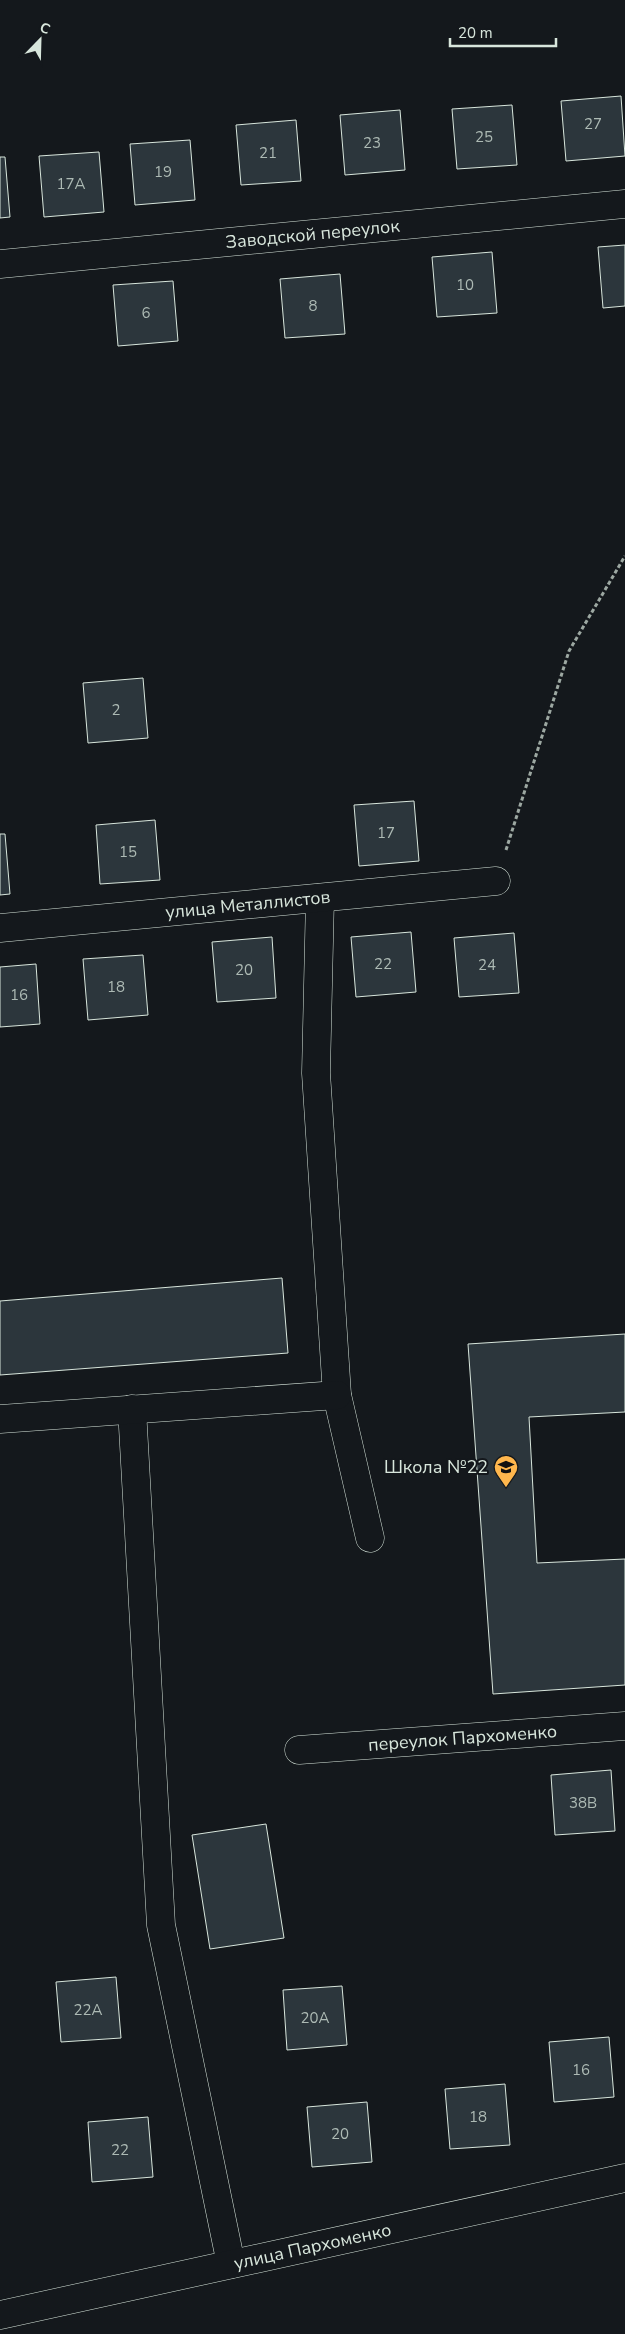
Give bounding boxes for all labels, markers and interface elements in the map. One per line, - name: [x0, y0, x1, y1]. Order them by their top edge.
- north arrow: [15, 15, 65, 65]
- scale bar: [450, 15, 556, 47]
- text: С: [37, 18, 53, 39]
- text: 20 m: [458, 23, 493, 43]
- house number: 27: [584, 114, 602, 134]
- house number: 25: [475, 127, 493, 147]
- house number: 23: [363, 133, 381, 153]
- house number: 21: [259, 143, 277, 163]
- house number: 19: [154, 162, 172, 182]
- house number: 17А: [57, 174, 86, 194]
- street label: Заводской переулок: [224, 214, 401, 254]
- house number: 10: [456, 275, 474, 295]
- house number: 8: [308, 296, 318, 316]
- house number: 6: [141, 303, 151, 323]
- house number: 2: [111, 700, 121, 720]
- house number: 17: [377, 823, 395, 843]
- house number: 15: [119, 842, 137, 862]
- street label: улица Металлистов: [164, 885, 332, 924]
- house number: 22: [374, 954, 392, 974]
- house number: 24: [478, 955, 496, 975]
- house number: 20: [235, 960, 253, 980]
- house number: 18: [107, 977, 125, 997]
- house number: 16: [10, 985, 28, 1005]
- school or university icon: Школа №22: [493, 1454, 519, 1488]
- place label: Школа №22: [384, 1455, 488, 1479]
- street label: переулок Пархоменко: [367, 1719, 558, 1757]
- house number: 38В: [569, 1793, 597, 1813]
- house number: 22А: [74, 2000, 103, 2020]
- house number: 20А: [301, 2008, 330, 2028]
- house number: 16: [572, 2060, 590, 2080]
- house number: 18: [469, 2107, 487, 2127]
- house number: 20: [331, 2124, 349, 2144]
- house number: 22: [111, 2140, 129, 2160]
- street label: улица Пархоменко: [232, 2218, 393, 2275]

